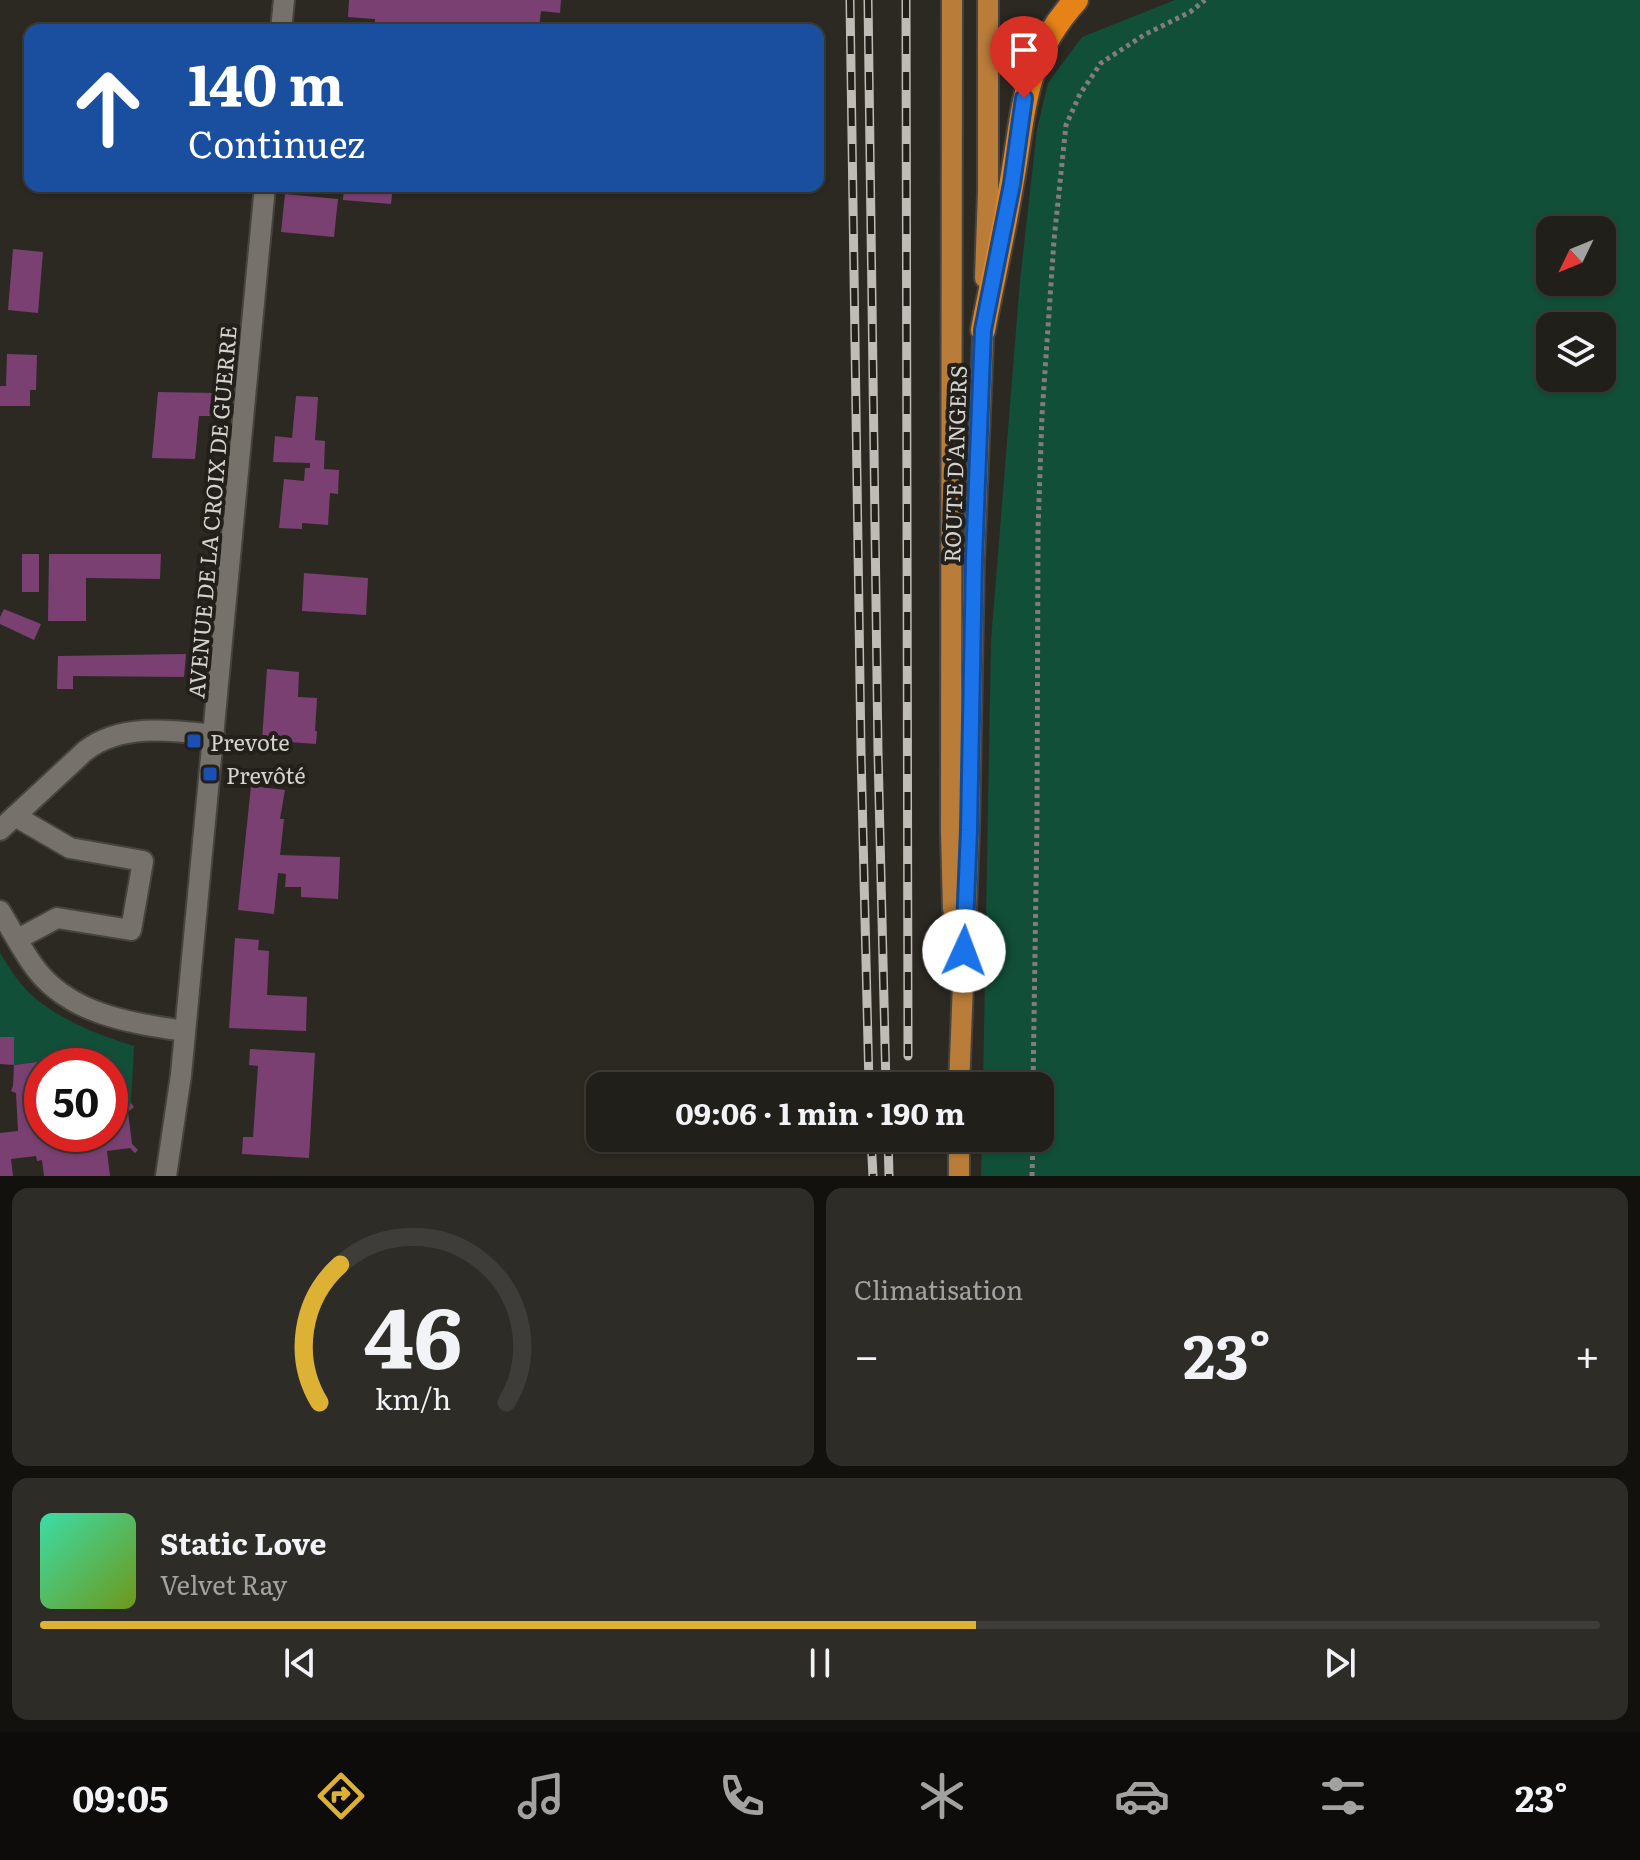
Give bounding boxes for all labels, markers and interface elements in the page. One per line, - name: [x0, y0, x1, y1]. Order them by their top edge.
- pin: [990, 16, 1058, 98]
- icon: arrive: [1002, 28, 1046, 72]
- text: 140 m: [188, 40, 344, 123]
- icon: ahead: [56, 56, 160, 160]
- text: Continuez: [188, 116, 365, 169]
- north arrow: [1536, 216, 1616, 296]
- map controls: [1536, 216, 1616, 392]
- button: layers: [1536, 312, 1616, 392]
- street label: AVENUE DE LA CROIX DE GUERRE: [178, 324, 244, 700]
- street label: ROUTE D'ANGERS: [934, 365, 974, 563]
- place label: Prevote: [210, 725, 290, 758]
- marker: Prevote: [185, 732, 203, 750]
- place label: Prevôté: [226, 758, 306, 791]
- marker: Prevôté: [201, 765, 219, 783]
- position arrow: [922, 909, 1006, 993]
- speed limit sign: 50: [24, 1048, 128, 1152]
- text: 09:06 · 1 min · 190 m: [675, 1090, 965, 1134]
- text: Climatisation: [854, 1269, 1023, 1308]
- text: 46: [364, 1271, 462, 1395]
- text: 23°: [1183, 1308, 1271, 1397]
- text: −: [854, 1320, 880, 1386]
- text: +: [1574, 1320, 1600, 1386]
- text: km/h: [375, 1376, 451, 1419]
- text: Static Love: [160, 1520, 327, 1564]
- text: Velvet Ray: [160, 1564, 287, 1603]
- icon: previous: [278, 1641, 322, 1685]
- icon: pause: [798, 1641, 842, 1685]
- icon: next: [1318, 1641, 1362, 1685]
- icon: directions: [313, 1768, 369, 1824]
- icon: music: [513, 1768, 569, 1824]
- icon: phone: [714, 1768, 770, 1824]
- icon: climate: [914, 1768, 970, 1824]
- icon: car: [1114, 1768, 1170, 1824]
- icon: filters: [1315, 1768, 1371, 1824]
- text: 09:05: [72, 1770, 169, 1823]
- text: 23°: [1515, 1770, 1568, 1823]

